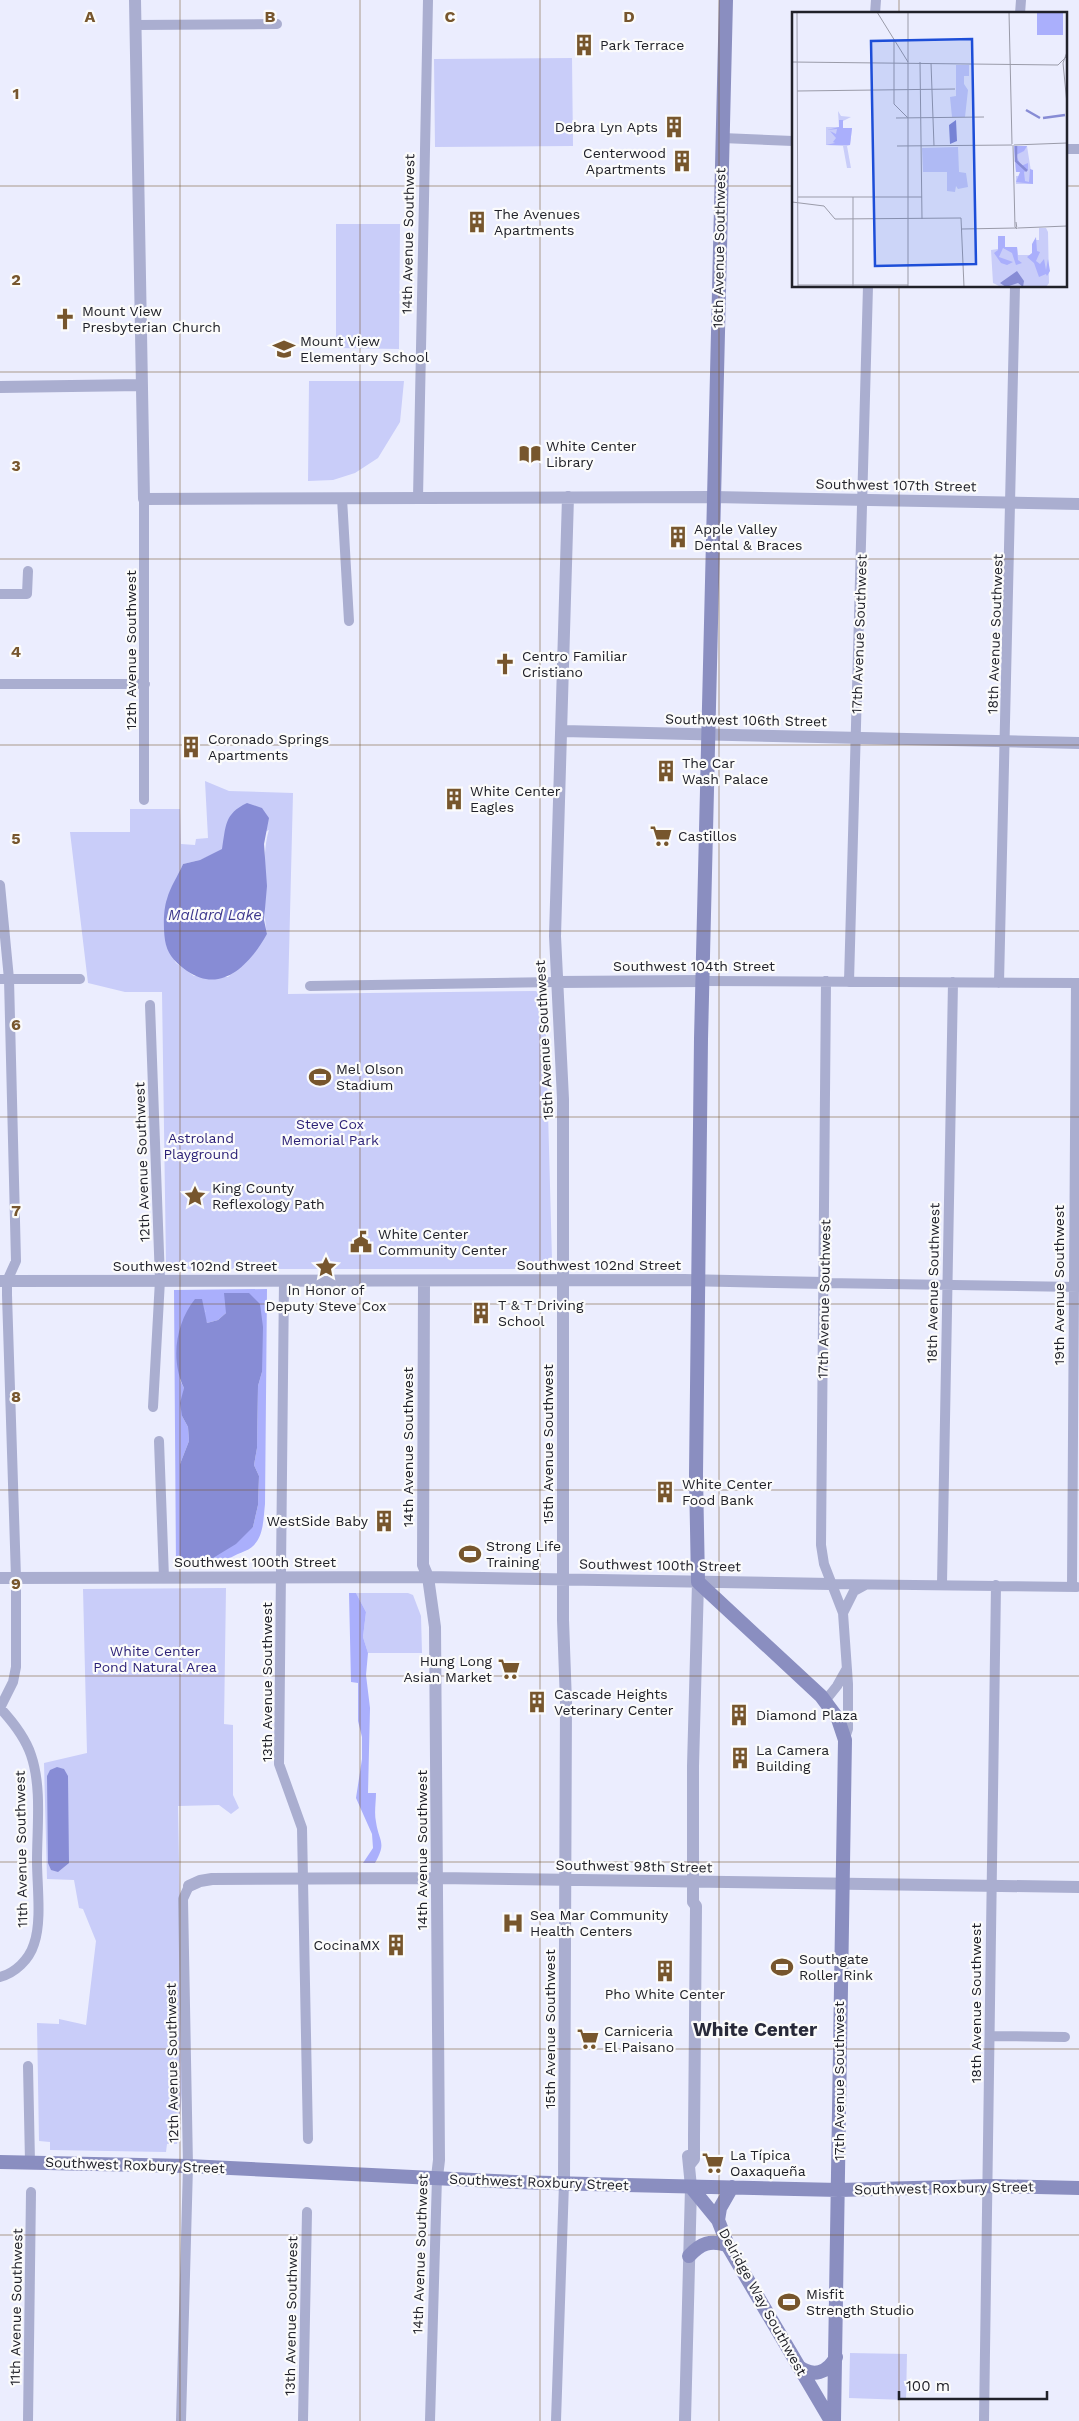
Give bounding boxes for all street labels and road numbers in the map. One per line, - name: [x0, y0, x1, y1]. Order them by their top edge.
- street label: 14th Avenue Southwest: [399, 154, 417, 314]
- street label: 16th Avenue Southwest: [710, 168, 728, 328]
- street label: Southwest 107th Street: [815, 476, 977, 494]
- street label: 18th Avenue Southwest: [984, 553, 1006, 714]
- street label: 17th Avenue Southwest: [848, 554, 870, 714]
- street label: 12th Avenue Southwest: [123, 570, 139, 730]
- street label: Southwest 106th Street: [665, 711, 827, 729]
- street label: Southwest 104th Street: [613, 958, 775, 974]
- street label: 15th Avenue Southwest: [532, 960, 556, 1120]
- street label: 12th Avenue Southwest: [131, 1082, 153, 1242]
- street label: 18th Avenue Southwest: [924, 1203, 942, 1363]
- street label: 19th Avenue Southwest: [1051, 1205, 1067, 1365]
- street label: 17th Avenue Southwest: [815, 1219, 833, 1379]
- street label: Southwest 102nd Street: [517, 1257, 681, 1273]
- street label: Southwest 102nd Street: [113, 1258, 277, 1274]
- street label: 15th Avenue Southwest: [540, 1364, 556, 1524]
- street label: 14th Avenue Southwest: [400, 1367, 416, 1527]
- street label: Southwest 100th Street: [174, 1554, 336, 1570]
- street label: Southwest 100th Street: [579, 1556, 741, 1574]
- street label: 13th Avenue Southwest: [259, 1602, 275, 1762]
- street label: 11th Avenue Southwest: [12, 1770, 30, 1928]
- street label: 14th Avenue Southwest: [414, 1770, 430, 1930]
- street label: Southwest 98th Street: [556, 1857, 713, 1875]
- street label: 18th Avenue Southwest: [968, 1923, 984, 2083]
- street label: 15th Avenue Southwest: [542, 1949, 558, 2109]
- street label: 12th Avenue Southwest: [163, 1983, 181, 2143]
- street label: 17th Avenue Southwest: [831, 2001, 847, 2161]
- street label: Southwest Roxbury Street: [45, 2154, 225, 2176]
- street label: Southwest Roxbury Street: [449, 2171, 629, 2193]
- street label: 14th Avenue Southwest: [409, 2173, 431, 2334]
- street label: Southwest Roxbury Street: [854, 2178, 1034, 2198]
- street label: Delridge Way Southwest: [716, 2226, 810, 2379]
- street label: 11th Avenue Southwest: [7, 2228, 25, 2386]
- street label: 13th Avenue Southwest: [282, 2236, 300, 2396]

